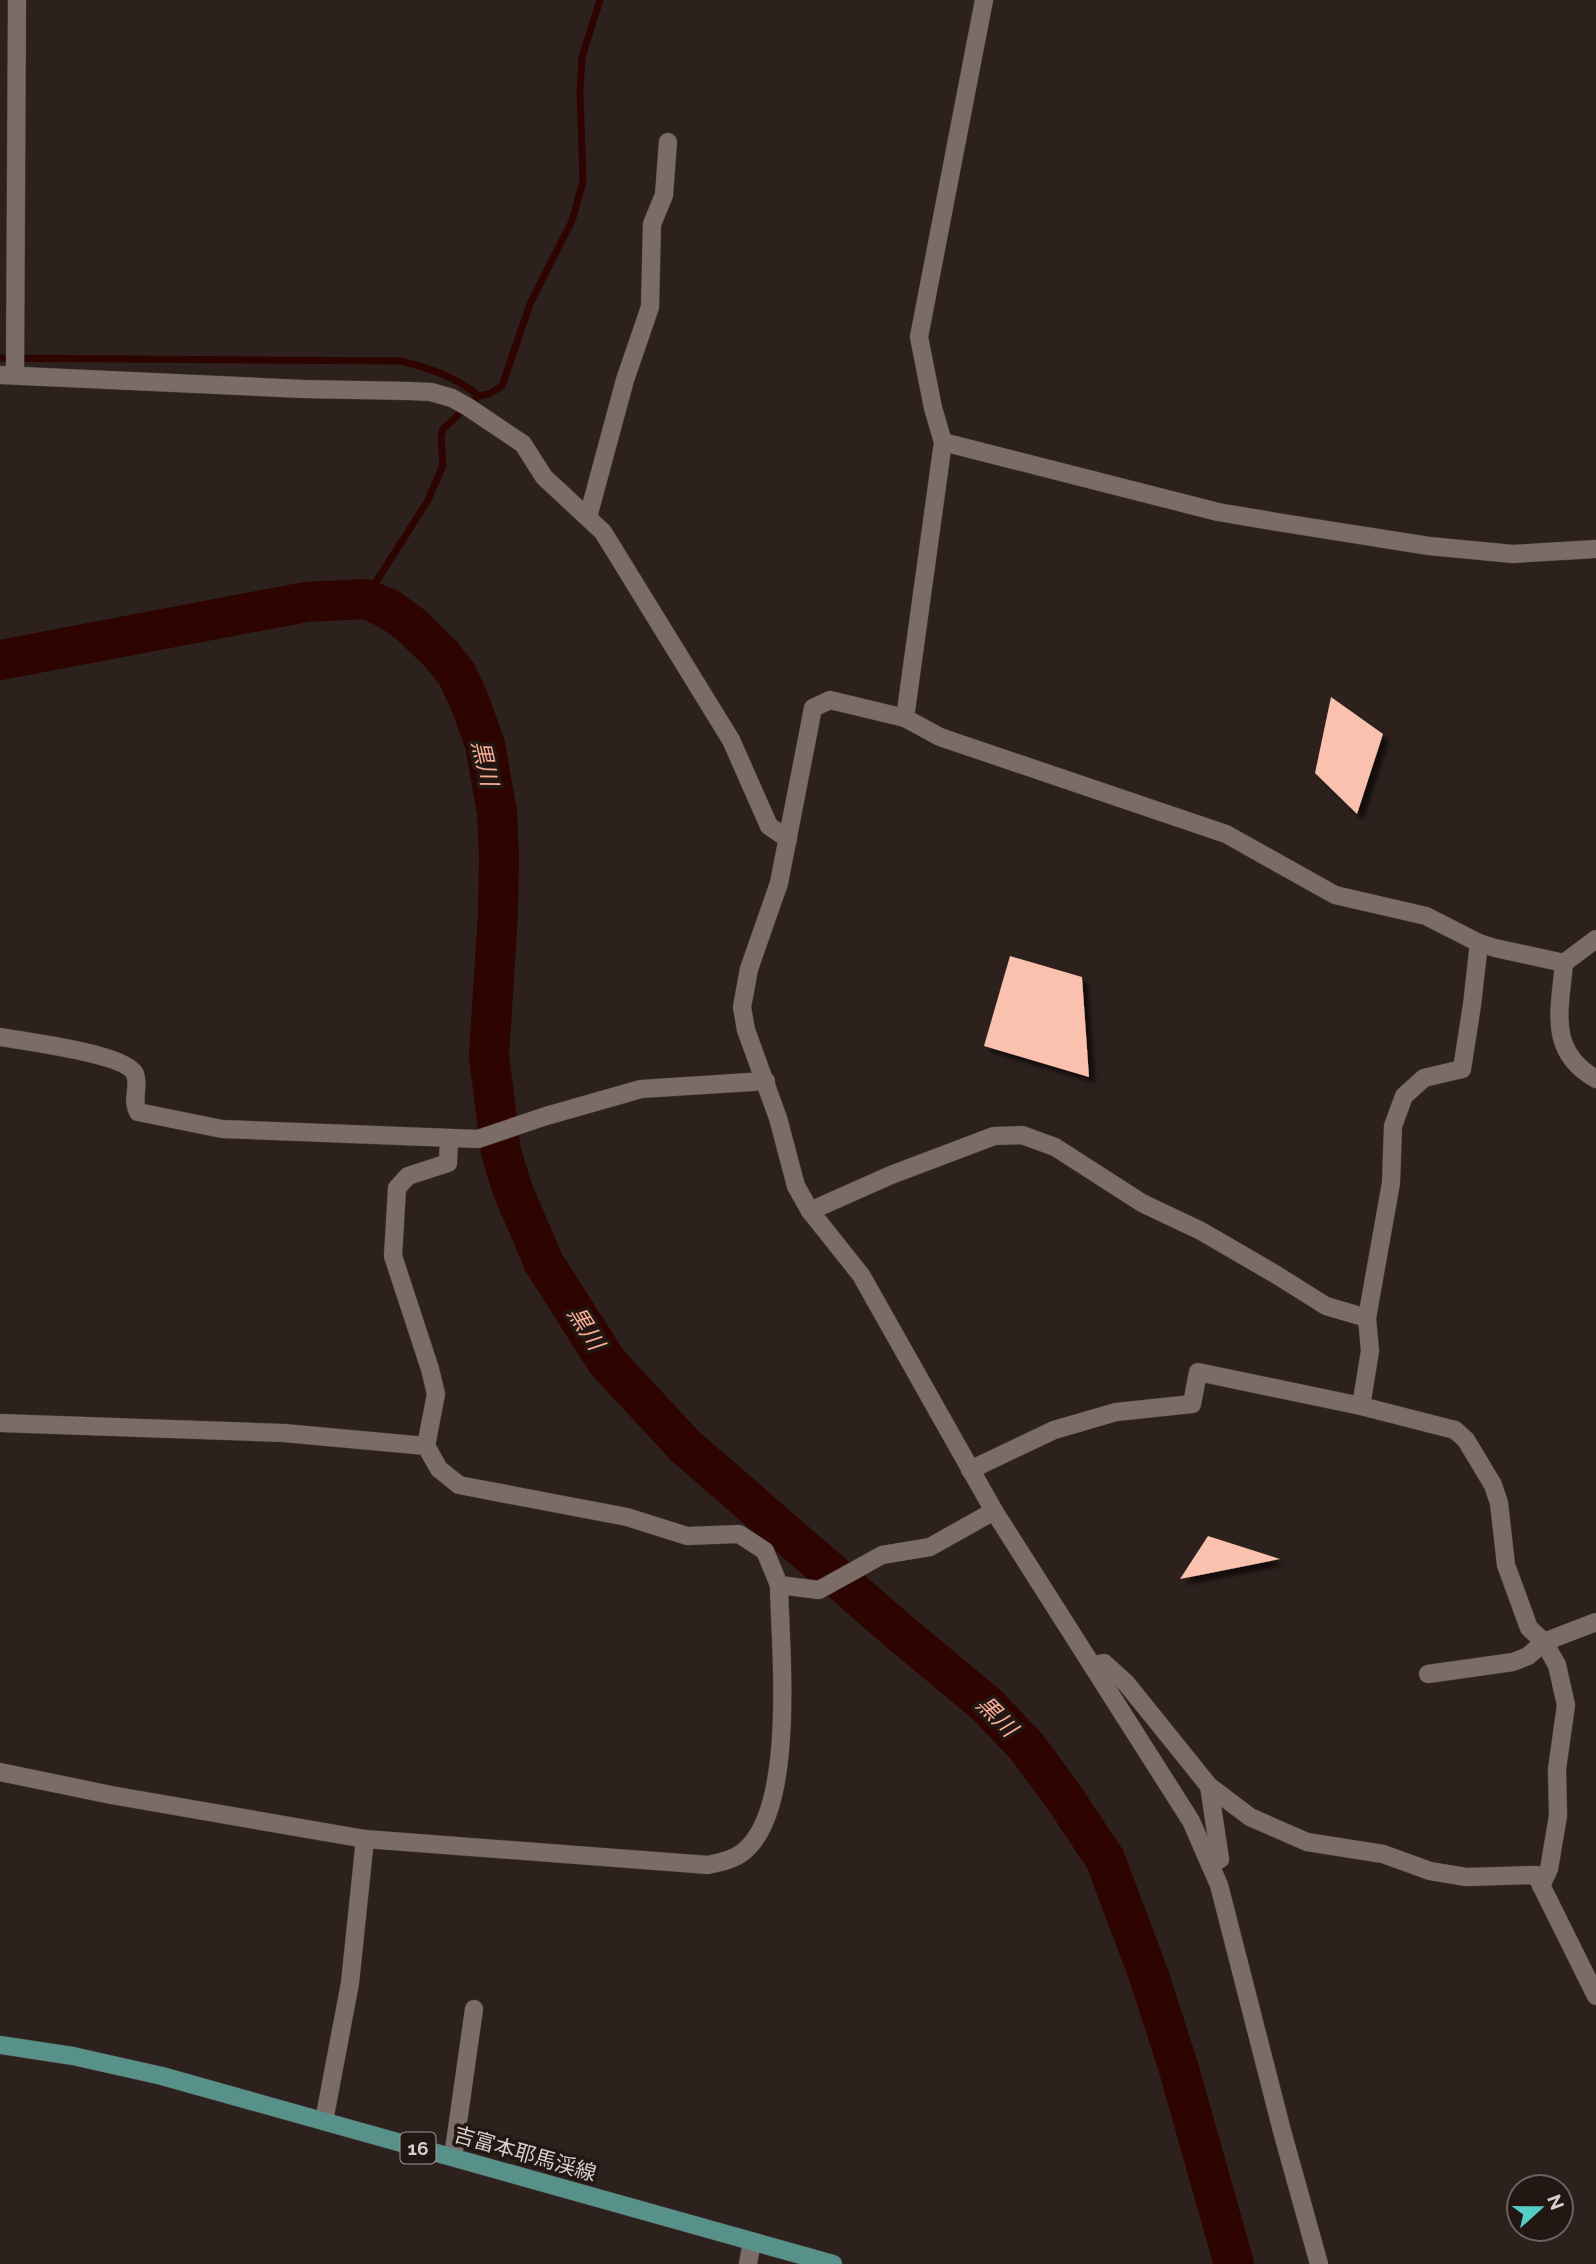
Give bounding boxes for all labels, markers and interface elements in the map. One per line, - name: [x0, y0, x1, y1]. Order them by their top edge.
- water label: 黒川: [467, 737, 504, 791]
- water label: 黒川: [563, 1301, 612, 1357]
- water label: 黒川: [972, 1690, 1025, 1744]
- street label: 吉富本耶馬渓線: [451, 2121, 599, 2186]
- road number: 16: [400, 2132, 436, 2164]
- north arrow: [1505, 2173, 1575, 2243]
- text: N: [1543, 2191, 1569, 2213]

